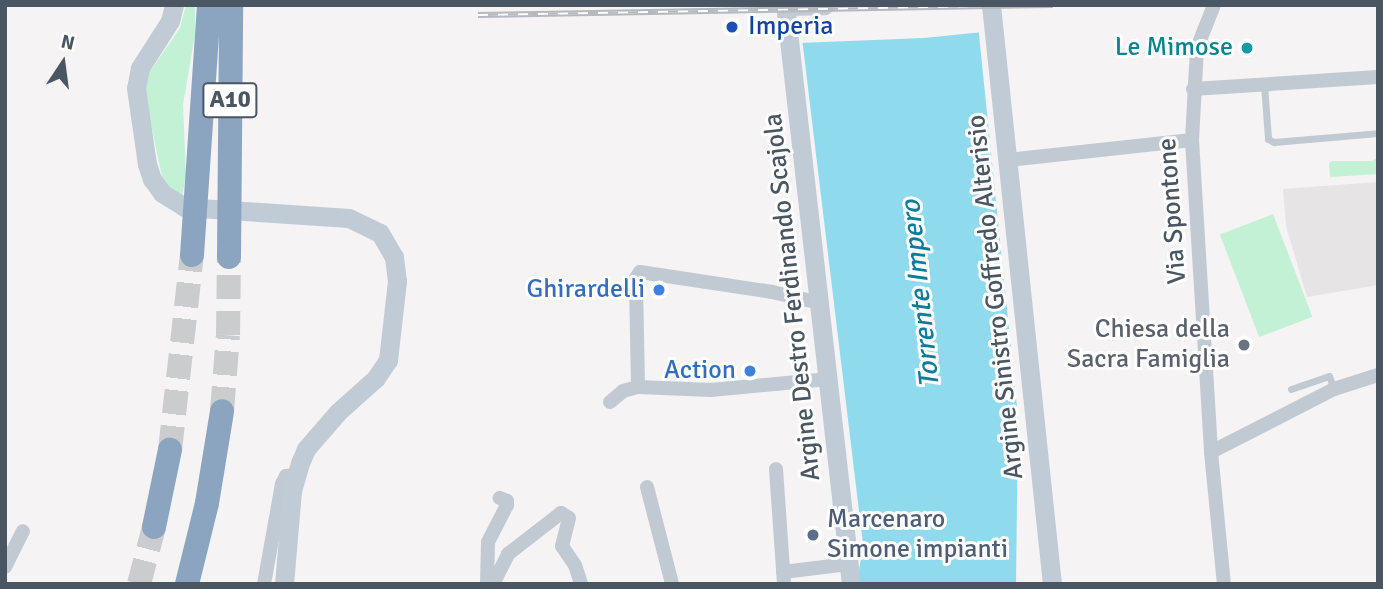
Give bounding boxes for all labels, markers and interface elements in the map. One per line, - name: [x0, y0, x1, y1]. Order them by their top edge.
- place label: Imperia: [748, 11, 833, 43]
- marker: Imperia: [722, 17, 742, 37]
- north arrow: [28, 28, 98, 98]
- text: N: [59, 29, 77, 56]
- place label: Le Mimose: [1115, 32, 1233, 64]
- marker: Le Mimose: [1239, 40, 1255, 56]
- road number: A10: [202, 80, 258, 120]
- street label: Argine Destro Ferdinando Scajola: [758, 112, 828, 482]
- street label: Argine Sinistro Goffredo Alterisio: [961, 113, 1031, 481]
- street label: Via Spontone: [1152, 137, 1194, 285]
- water label: Torrente Impero: [893, 198, 947, 390]
- place label: Ghirardelli: [526, 274, 645, 306]
- marker: Ghirardelli: [651, 282, 667, 298]
- place label: Chiesa della Sacra Famiglia: [1067, 314, 1230, 376]
- marker: Chiesa della Sacra Famiglia: [1236, 337, 1252, 353]
- place label: Action: [664, 355, 736, 387]
- marker: Action: [742, 363, 758, 379]
- place label: Marcenaro Simone impianti: [827, 504, 1008, 566]
- marker: Marcenaro Simone impianti: [805, 527, 821, 543]

